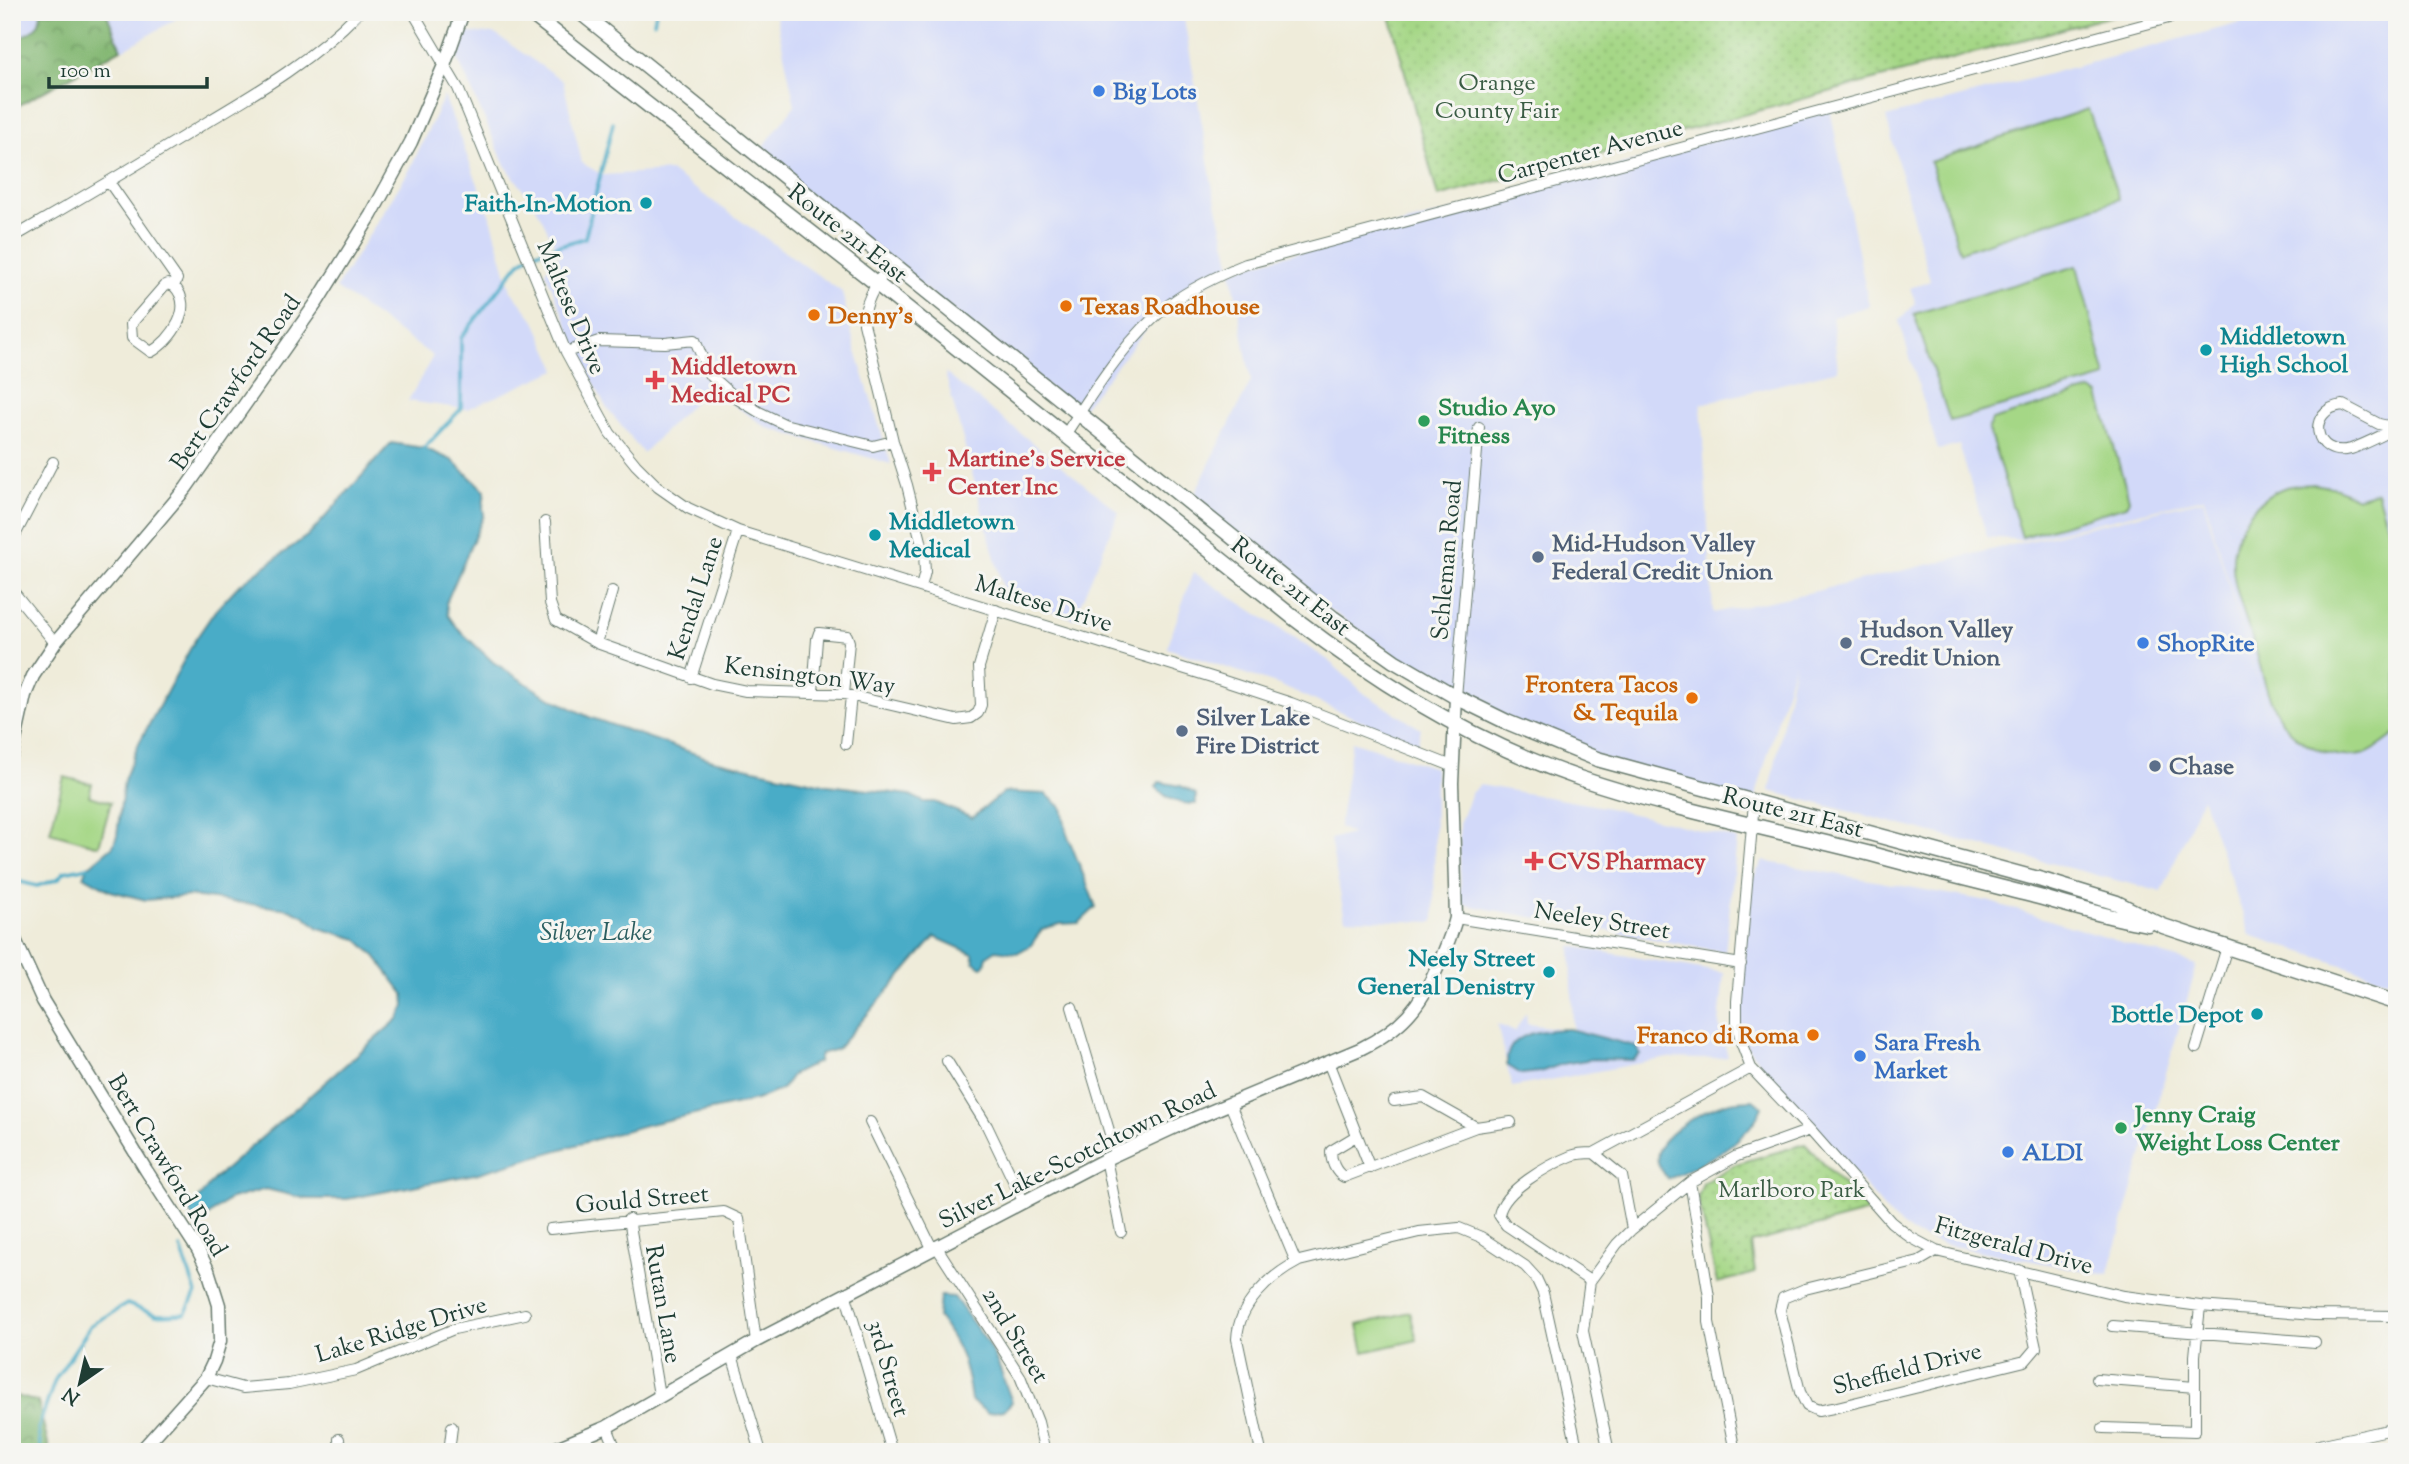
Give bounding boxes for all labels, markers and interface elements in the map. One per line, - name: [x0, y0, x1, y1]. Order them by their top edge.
- scale bar: [49, 46, 206, 90]
- text: 100 m: [60, 57, 111, 87]
- park label: Orange County Fair: [1435, 67, 1559, 129]
- place label: Big Lots: [1113, 76, 1197, 110]
- marker: Big Lots: [1091, 83, 1107, 99]
- street label: Carpenter Avenue: [1494, 112, 1687, 194]
- street label: Route 211 East: [780, 177, 914, 292]
- place label: Faith-In-Motion: [465, 188, 633, 222]
- marker: Faith-In-Motion: [638, 195, 654, 211]
- street label: Maltese Drive: [527, 236, 614, 380]
- street label: Bert Crawford Road: [163, 288, 310, 478]
- place label: Texas Roadhouse: [1080, 291, 1260, 325]
- marker: Texas Roadhouse: [1058, 298, 1074, 314]
- place label: Denny's: [828, 300, 913, 334]
- marker: Denny's: [806, 307, 822, 323]
- place label: Middletown High School: [2220, 321, 2349, 383]
- marker: Middletown High School: [2198, 342, 2214, 358]
- place label: Middletown Medical PC: [671, 351, 798, 413]
- marker: Middletown Medical PC: [645, 370, 665, 390]
- place label: Studio Ayo Fitness: [1438, 392, 1556, 454]
- marker: Studio Ayo Fitness: [1416, 413, 1432, 429]
- place label: Martine's Service Center Inc: [948, 443, 1126, 505]
- marker: Martine's Service Center Inc: [922, 462, 942, 482]
- street label: Schleman Road: [1424, 478, 1472, 642]
- place label: Middletown Medical: [889, 506, 1016, 568]
- marker: Middletown Medical: [867, 527, 883, 543]
- place label: Mid-Hudson Valley Federal Credit Union: [1552, 528, 1774, 590]
- street label: Route 211 East: [1223, 530, 1357, 645]
- street label: Kendal Lane: [661, 532, 733, 665]
- marker: Mid-Hudson Valley Federal Credit Union: [1530, 549, 1546, 565]
- street label: Maltese Drive: [970, 568, 1116, 642]
- place label: Hudson Valley Credit Union: [1860, 614, 2013, 676]
- place label: ShopRite: [2157, 628, 2255, 662]
- marker: Hudson Valley Credit Union: [1838, 635, 1854, 651]
- marker: ShopRite: [2135, 635, 2151, 651]
- street label: Kensington Way: [722, 650, 897, 704]
- place label: Frontera Tacos & Tequila: [1526, 669, 1679, 731]
- marker: Frontera Tacos & Tequila: [1684, 690, 1700, 706]
- place label: Silver Lake Fire District: [1196, 702, 1320, 764]
- marker: Silver Lake Fire District: [1174, 723, 1190, 739]
- place label: Chase: [2169, 751, 2234, 785]
- marker: Chase: [2147, 758, 2163, 774]
- street label: Route 211 East: [1719, 780, 1866, 848]
- place label: CVS Pharmacy: [1548, 846, 1706, 880]
- marker: CVS Pharmacy: [1526, 853, 1542, 869]
- street label: Neeley Street: [1531, 894, 1672, 950]
- water label: Silver Lake: [540, 915, 652, 952]
- place label: Neely Street General Denistry: [1357, 943, 1536, 1005]
- marker: Neely Street General Denistry: [1541, 964, 1557, 980]
- place label: Bottle Depot: [2111, 999, 2244, 1033]
- marker: Bottle Depot: [2249, 1006, 2265, 1022]
- place label: Franco di Roma: [1637, 1020, 1800, 1054]
- marker: Franco di Roma: [1805, 1027, 1821, 1043]
- place label: Sara Fresh Market: [1874, 1027, 1982, 1089]
- marker: Sara Fresh Market: [1852, 1048, 1868, 1064]
- street label: Bert Crawford Road: [98, 1068, 235, 1264]
- street label: Silver Lake-Scotchtown Road: [933, 1074, 1223, 1239]
- place label: Jenny Craig Weight Loss Center: [2133, 1099, 2341, 1161]
- marker: Jenny Craig Weight Loss Center: [2113, 1120, 2129, 1136]
- place label: ALDI: [2022, 1137, 2083, 1171]
- marker: ALDI: [2000, 1144, 2016, 1160]
- park label: Marlboro Park: [1718, 1174, 1866, 1208]
- street label: Gould Street: [574, 1178, 710, 1224]
- street label: Fitzgerald Drive: [1931, 1209, 2096, 1284]
- street label: Rutan Lane: [635, 1243, 689, 1366]
- street label: 2nd Street: [972, 1282, 1056, 1390]
- street label: Lake Ridge Drive: [312, 1289, 491, 1373]
- street label: 3rd Street: [857, 1316, 917, 1421]
- street label: Sheffield Drive: [1829, 1335, 1986, 1405]
- north arrow: [46, 1348, 116, 1418]
- text: N: [58, 1380, 86, 1410]

